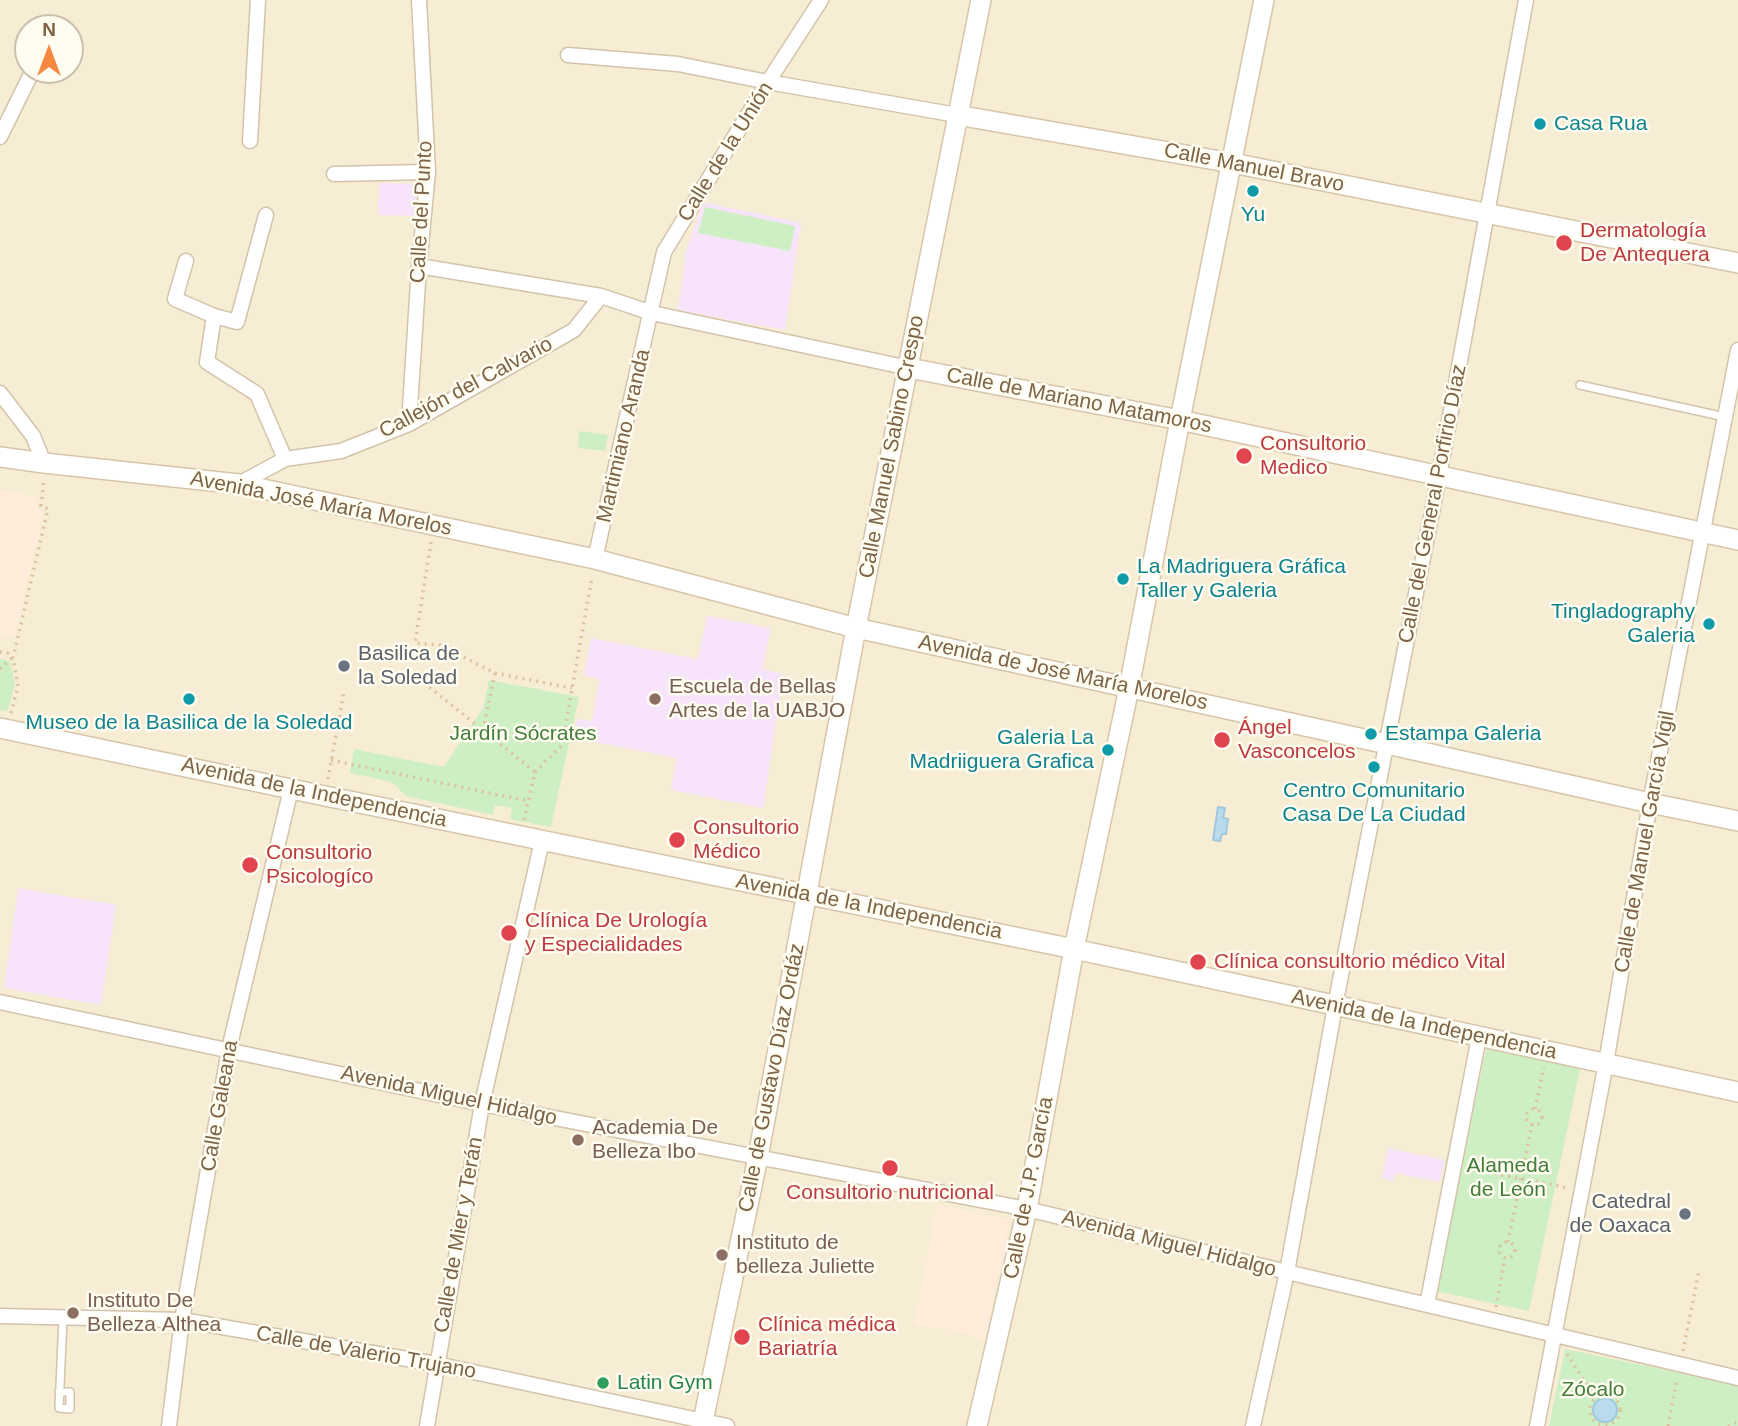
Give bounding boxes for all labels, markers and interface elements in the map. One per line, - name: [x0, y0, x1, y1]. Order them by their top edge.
- north arrow: [14, 14, 84, 84]
- text: N: [42, 19, 56, 40]
- street label: Calle de la Unión: [673, 78, 779, 226]
- place label: Casa Rua: [1554, 111, 1647, 137]
- marker: Casa Rua: [1532, 116, 1548, 132]
- street label: Calle Manuel Bravo: [1162, 138, 1346, 198]
- street label: Calle del Punto: [406, 140, 438, 284]
- marker: Yu: [1245, 183, 1261, 199]
- place label: Yu: [1241, 202, 1265, 228]
- place label: Dermatología De Antequera: [1580, 218, 1710, 268]
- marker: Dermatología De Antequera: [1554, 233, 1574, 253]
- street label: Calle Manuel Sabino Crespo: [854, 313, 930, 581]
- street label: Callejón del Calvario: [375, 332, 557, 444]
- street label: Martimiano Aranda: [592, 347, 656, 525]
- street label: Calle del General Porfirio Díaz: [1394, 362, 1472, 646]
- street label: Calle de Mariano Matamoros: [944, 363, 1214, 439]
- place label: Consultorio Medico: [1260, 431, 1366, 481]
- marker: Consultorio Medico: [1234, 446, 1254, 466]
- street label: Avenida José María Morelos: [188, 466, 454, 542]
- place label: La Madriguera Gráfica Taller y Galeria: [1137, 554, 1346, 604]
- marker: La Madriguera Gráfica Taller y Galeria: [1115, 571, 1131, 587]
- place label: Tingladography Galeria: [1551, 599, 1695, 649]
- marker: Tingladography Galeria: [1701, 616, 1717, 632]
- street label: Avenida de José María Morelos: [916, 630, 1210, 716]
- place label: Basilica de la Soledad: [358, 641, 460, 691]
- marker: Basilica de la Soledad: [336, 658, 352, 674]
- place label: Escuela de Bellas Artes de la UABJO: [669, 674, 845, 724]
- marker: Museo de la Basilica de la Soledad: [181, 691, 197, 707]
- marker: Escuela de Bellas Artes de la UABJO: [647, 691, 663, 707]
- street label: Calle de Manuel García Vigil: [1610, 709, 1680, 975]
- place label: Museo de la Basilica de la Soledad: [26, 710, 352, 736]
- place label: Ángel Vasconcelos: [1238, 715, 1356, 765]
- park label: Jardín Sócrates: [449, 721, 597, 747]
- place label: Estampa Galeria: [1385, 721, 1541, 747]
- place label: Galeria La Madriiguera Grafica: [910, 725, 1094, 775]
- marker: Estampa Galeria: [1363, 726, 1379, 742]
- marker: Ángel Vasconcelos: [1212, 730, 1232, 750]
- marker: Galeria La Madriiguera Grafica: [1100, 742, 1116, 758]
- street label: Avenida de la Independencia: [179, 753, 449, 833]
- marker: Centro Comunitario Casa De La Ciudad: [1366, 759, 1382, 775]
- place label: Centro Comunitario Casa De La Ciudad: [1282, 778, 1466, 828]
- place label: Consultorio Médico: [693, 815, 799, 865]
- marker: Consultorio Médico: [667, 830, 687, 850]
- place label: Consultorio Psicologíco: [266, 840, 373, 890]
- marker: Consultorio Psicologíco: [240, 855, 260, 875]
- street label: Avenida de la Independencia: [734, 869, 1004, 945]
- place label: Clínica De Urología y Especialidades: [525, 908, 707, 958]
- marker: Clínica De Urología y Especialidades: [499, 923, 519, 943]
- street label: Calle de Gustavo Díaz Ordáz: [734, 942, 810, 1214]
- place label: Clínica consultorio médico Vital: [1214, 949, 1505, 975]
- marker: Clínica consultorio médico Vital: [1188, 952, 1208, 972]
- street label: Avenida de la Independencia: [1289, 985, 1559, 1065]
- street label: Calle Galeana: [196, 1038, 244, 1174]
- street label: Avenida Miguel Hidalgo: [339, 1061, 559, 1131]
- street label: Calle de J.P. García: [999, 1095, 1059, 1281]
- place label: Academia De Belleza Ibo: [592, 1115, 718, 1165]
- marker: Academia De Belleza Ibo: [570, 1132, 586, 1148]
- street label: Calle de Mier y Terán: [429, 1135, 489, 1335]
- park label: Alameda de León: [1467, 1153, 1549, 1203]
- marker: Consultorio nutricional: [880, 1158, 900, 1178]
- place label: Consultorio nutricional: [786, 1180, 994, 1206]
- place label: Catedral de Oaxaca: [1569, 1189, 1671, 1239]
- street label: Avenida Miguel Hidalgo: [1059, 1205, 1279, 1283]
- marker: Catedral de Oaxaca: [1677, 1206, 1693, 1222]
- place label: Instituto de belleza Juliette: [736, 1230, 875, 1280]
- marker: Instituto de belleza Juliette: [714, 1247, 730, 1263]
- place label: Instituto De Belleza Althea: [87, 1288, 221, 1338]
- marker: Instituto De Belleza Althea: [65, 1305, 81, 1321]
- place label: Clínica médica Bariatría: [758, 1312, 896, 1362]
- street label: Calle de Valerio Trujano: [254, 1321, 478, 1385]
- marker: Clínica médica Bariatría: [732, 1327, 752, 1347]
- place label: Latin Gym: [617, 1370, 713, 1396]
- marker: Latin Gym: [595, 1375, 611, 1391]
- park label: Zócalo: [1561, 1377, 1625, 1403]

